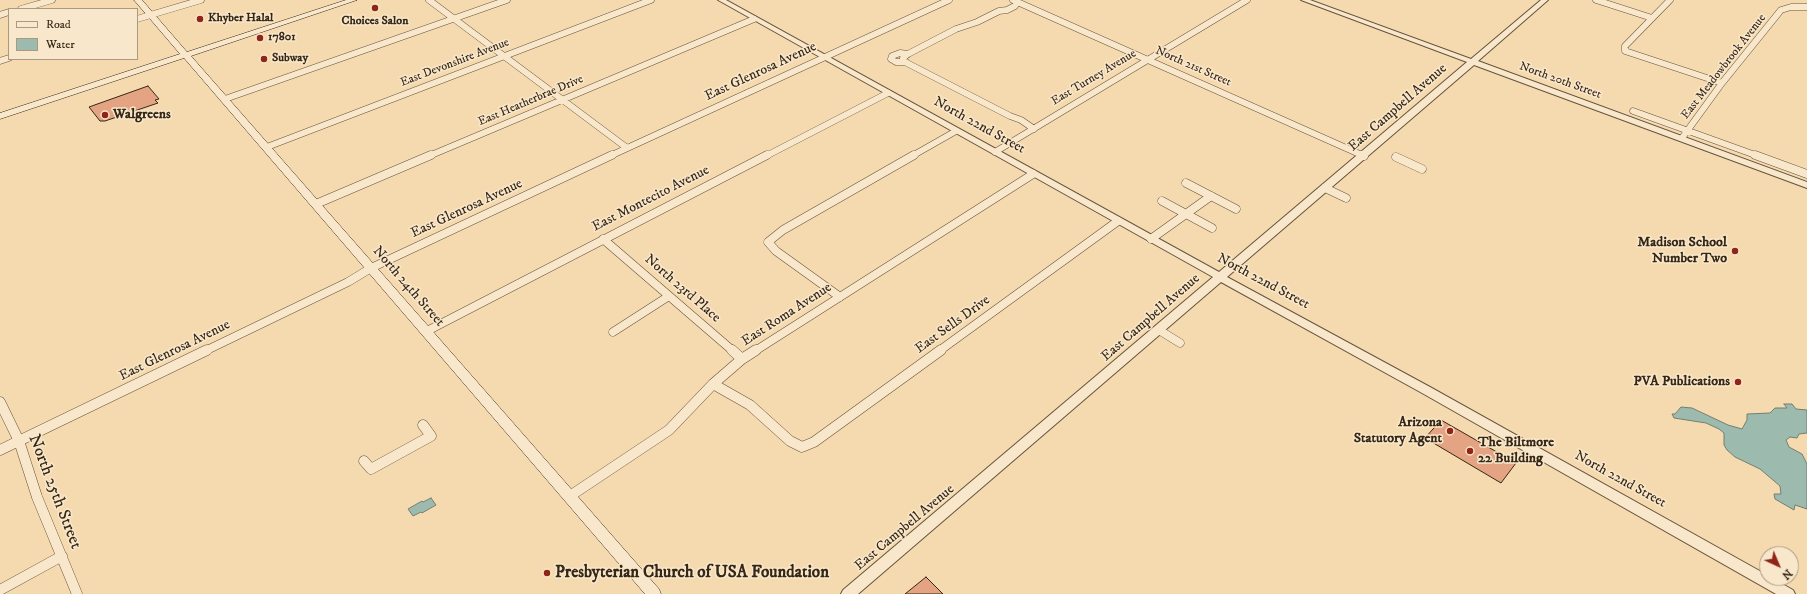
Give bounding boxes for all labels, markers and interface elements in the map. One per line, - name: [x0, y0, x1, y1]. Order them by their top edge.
- marker: Choices Salon: [370, 3, 380, 13]
- legend: [8, 8, 138, 60]
- place label: Khyber Halal: [208, 12, 273, 26]
- street label: East Meadowbrook Avenue: [1679, 12, 1769, 122]
- marker: Khyber Halal: [195, 14, 205, 24]
- place label: Choices Salon: [342, 15, 408, 29]
- text: Road: [46, 17, 71, 32]
- place label: 17801: [268, 31, 296, 45]
- marker: 17801: [255, 33, 265, 43]
- street label: East Devonshire Avenue: [399, 36, 511, 90]
- text: Water: [46, 37, 75, 52]
- street label: East Glenrosa Avenue: [703, 39, 819, 105]
- street label: North 21st Street: [1153, 44, 1233, 90]
- street label: East Turney Avenue: [1049, 47, 1139, 109]
- place label: Subway: [272, 52, 308, 66]
- marker: Subway: [259, 54, 269, 64]
- street label: North 20th Street: [1517, 60, 1603, 102]
- street label: East Campbell Avenue: [1345, 61, 1451, 155]
- street label: East Heatherbrae Drive: [476, 72, 586, 130]
- street label: North 22nd Street: [930, 94, 1028, 158]
- place label: Walgreens: [113, 107, 171, 123]
- marker: Walgreens: [100, 110, 110, 120]
- street label: East Montecito Avenue: [590, 162, 712, 236]
- street label: East Glenrosa Avenue: [409, 176, 525, 242]
- place label: Madison School Number Two: [1637, 235, 1727, 268]
- street label: North 24th Street: [369, 243, 447, 331]
- marker: Madison School Number Two: [1730, 246, 1740, 256]
- street label: North 23rd Place: [641, 251, 723, 327]
- street label: North 22nd Street: [1214, 251, 1312, 313]
- street label: East Campbell Avenue: [1098, 271, 1204, 365]
- street label: East Roma Avenue: [739, 280, 835, 350]
- street label: East Sells Drive: [912, 292, 994, 358]
- street label: East Glenrosa Avenue: [117, 317, 233, 385]
- place label: PVA Publications: [1634, 374, 1730, 390]
- marker: PVA Publications: [1733, 377, 1743, 387]
- place label: Arizona Statutory Agent: [1354, 415, 1442, 448]
- marker: Arizona Statutory Agent: [1445, 426, 1455, 436]
- street label: North 25th Street: [23, 432, 85, 552]
- place label: The Biltmore 22 Building: [1478, 435, 1554, 468]
- marker: The Biltmore 22 Building: [1465, 446, 1475, 456]
- street label: North 22nd Street: [1571, 448, 1669, 512]
- street label: East Campbell Avenue: [852, 481, 958, 575]
- north arrow: [1759, 546, 1799, 586]
- place label: Presbyterian Church of USA Foundation: [555, 563, 829, 583]
- text: N: [1779, 566, 1795, 582]
- marker: Presbyterian Church of USA Foundation: [542, 568, 552, 578]

